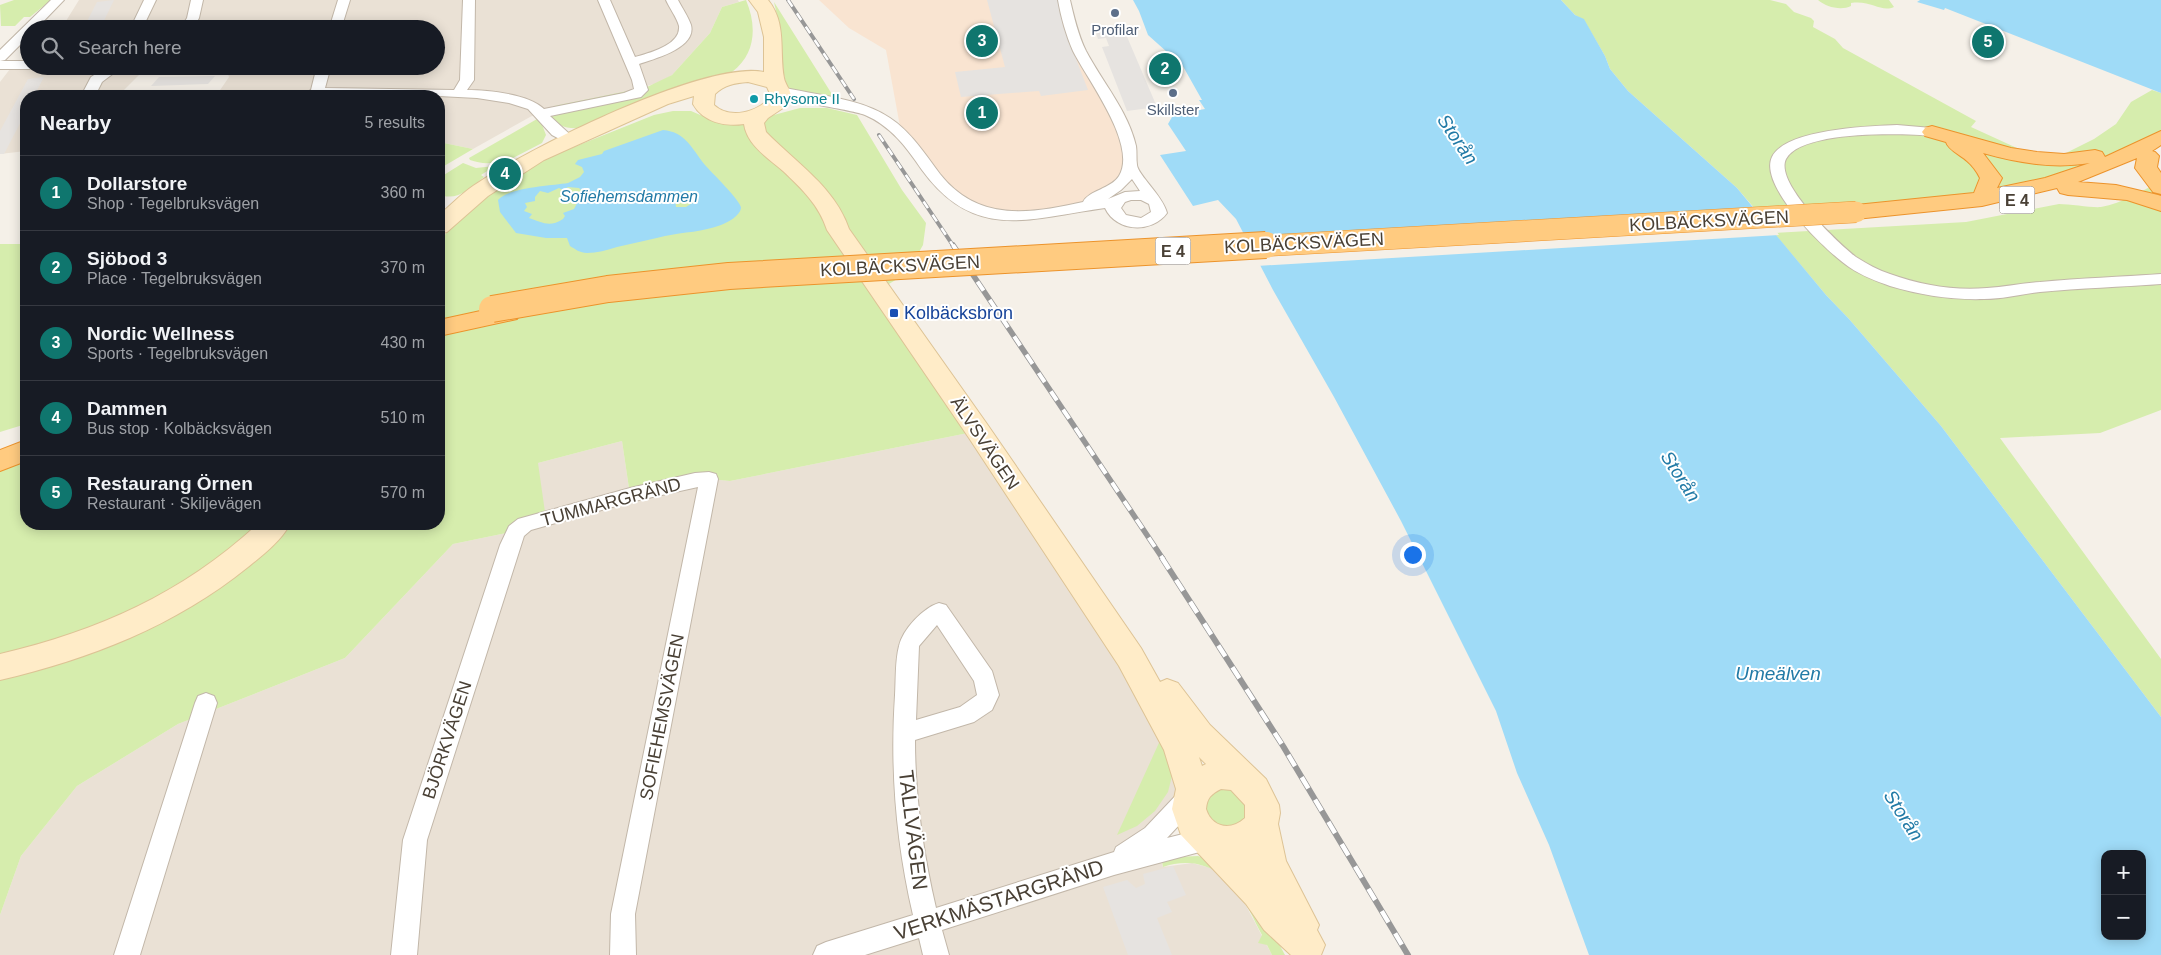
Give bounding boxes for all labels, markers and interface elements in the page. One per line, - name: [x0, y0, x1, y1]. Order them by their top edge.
- marker: Profilar: [1109, 7, 1121, 19]
- search box: [20, 20, 445, 75]
- place label: Profilar: [1091, 21, 1139, 38]
- pin: 3: [966, 22, 998, 60]
- pin: 5: [1972, 23, 2004, 61]
- icon: search: [38, 34, 66, 62]
- text: Search here: [78, 37, 182, 58]
- pin: 2: [1149, 50, 1181, 88]
- marker: Skillster: [1167, 87, 1179, 99]
- place label: Rhysome II: [764, 90, 840, 107]
- marker: Rhysome II: [748, 93, 760, 105]
- pin: 1: [966, 94, 998, 132]
- place label: Skillster: [1147, 101, 1199, 118]
- water label: Storån: [1433, 110, 1482, 168]
- text: Nearby: [40, 111, 111, 134]
- text: 5 results: [365, 114, 425, 131]
- pin: 4: [489, 155, 521, 193]
- text: Dollarstore: [87, 173, 187, 194]
- text: 1: [52, 184, 60, 201]
- text: 360 m: [381, 184, 425, 201]
- road number: E 4: [2000, 186, 2034, 214]
- water label: Sofiehemsdammen: [560, 188, 698, 205]
- text: Shop · Tegelbruksvägen: [87, 195, 259, 212]
- street label: KOLBÄCKSVÄGEN: [1629, 207, 1789, 235]
- street label: KOLBÄCKSVÄGEN: [1224, 229, 1384, 257]
- road number: E 4: [1156, 238, 1190, 264]
- text: Sjöbod 3: [87, 248, 167, 269]
- street label: KOLBÄCKSVÄGEN: [820, 252, 980, 280]
- text: 2: [52, 259, 60, 276]
- text: 370 m: [381, 259, 425, 276]
- text: Place · Tegelbruksvägen: [87, 270, 262, 287]
- place label: Kolbäcksbron: [904, 303, 1013, 323]
- marker: Kolbäcksbron: [888, 307, 900, 319]
- text: Nordic Wellness: [87, 323, 234, 344]
- text: 3: [52, 334, 60, 351]
- text: 430 m: [381, 334, 425, 351]
- text: Sports · Tegelbruksvägen: [87, 345, 268, 362]
- street label: ÄLVSVÄGEN: [947, 393, 1023, 493]
- text: Dammen: [87, 398, 167, 419]
- text: 4: [52, 409, 60, 426]
- text: 510 m: [381, 409, 425, 426]
- text: Bus stop · Kolbäcksvägen: [87, 420, 272, 437]
- water label: Storån: [1657, 447, 1705, 505]
- text: Restaurang Örnen: [87, 473, 253, 494]
- street label: TUMMARGRÄND: [539, 474, 683, 530]
- text: 5: [52, 484, 60, 501]
- text: 570 m: [381, 484, 425, 501]
- text: Restaurant · Skiljevägen: [87, 495, 261, 512]
- your location: [1400, 542, 1426, 568]
- street label: SOFIEHEMSVÄGEN: [636, 632, 688, 802]
- water label: Umeälven: [1735, 663, 1821, 684]
- street label: BJÖRKVÄGEN: [418, 678, 476, 802]
- street label: TALLVÄGEN: [895, 769, 932, 891]
- water label: Storån: [1880, 786, 1928, 844]
- map controls: [2101, 850, 2146, 940]
- button: +: [2101, 850, 2146, 895]
- street label: VERKMÄSTARGRÄND: [891, 855, 1107, 944]
- button: −: [2101, 895, 2146, 940]

